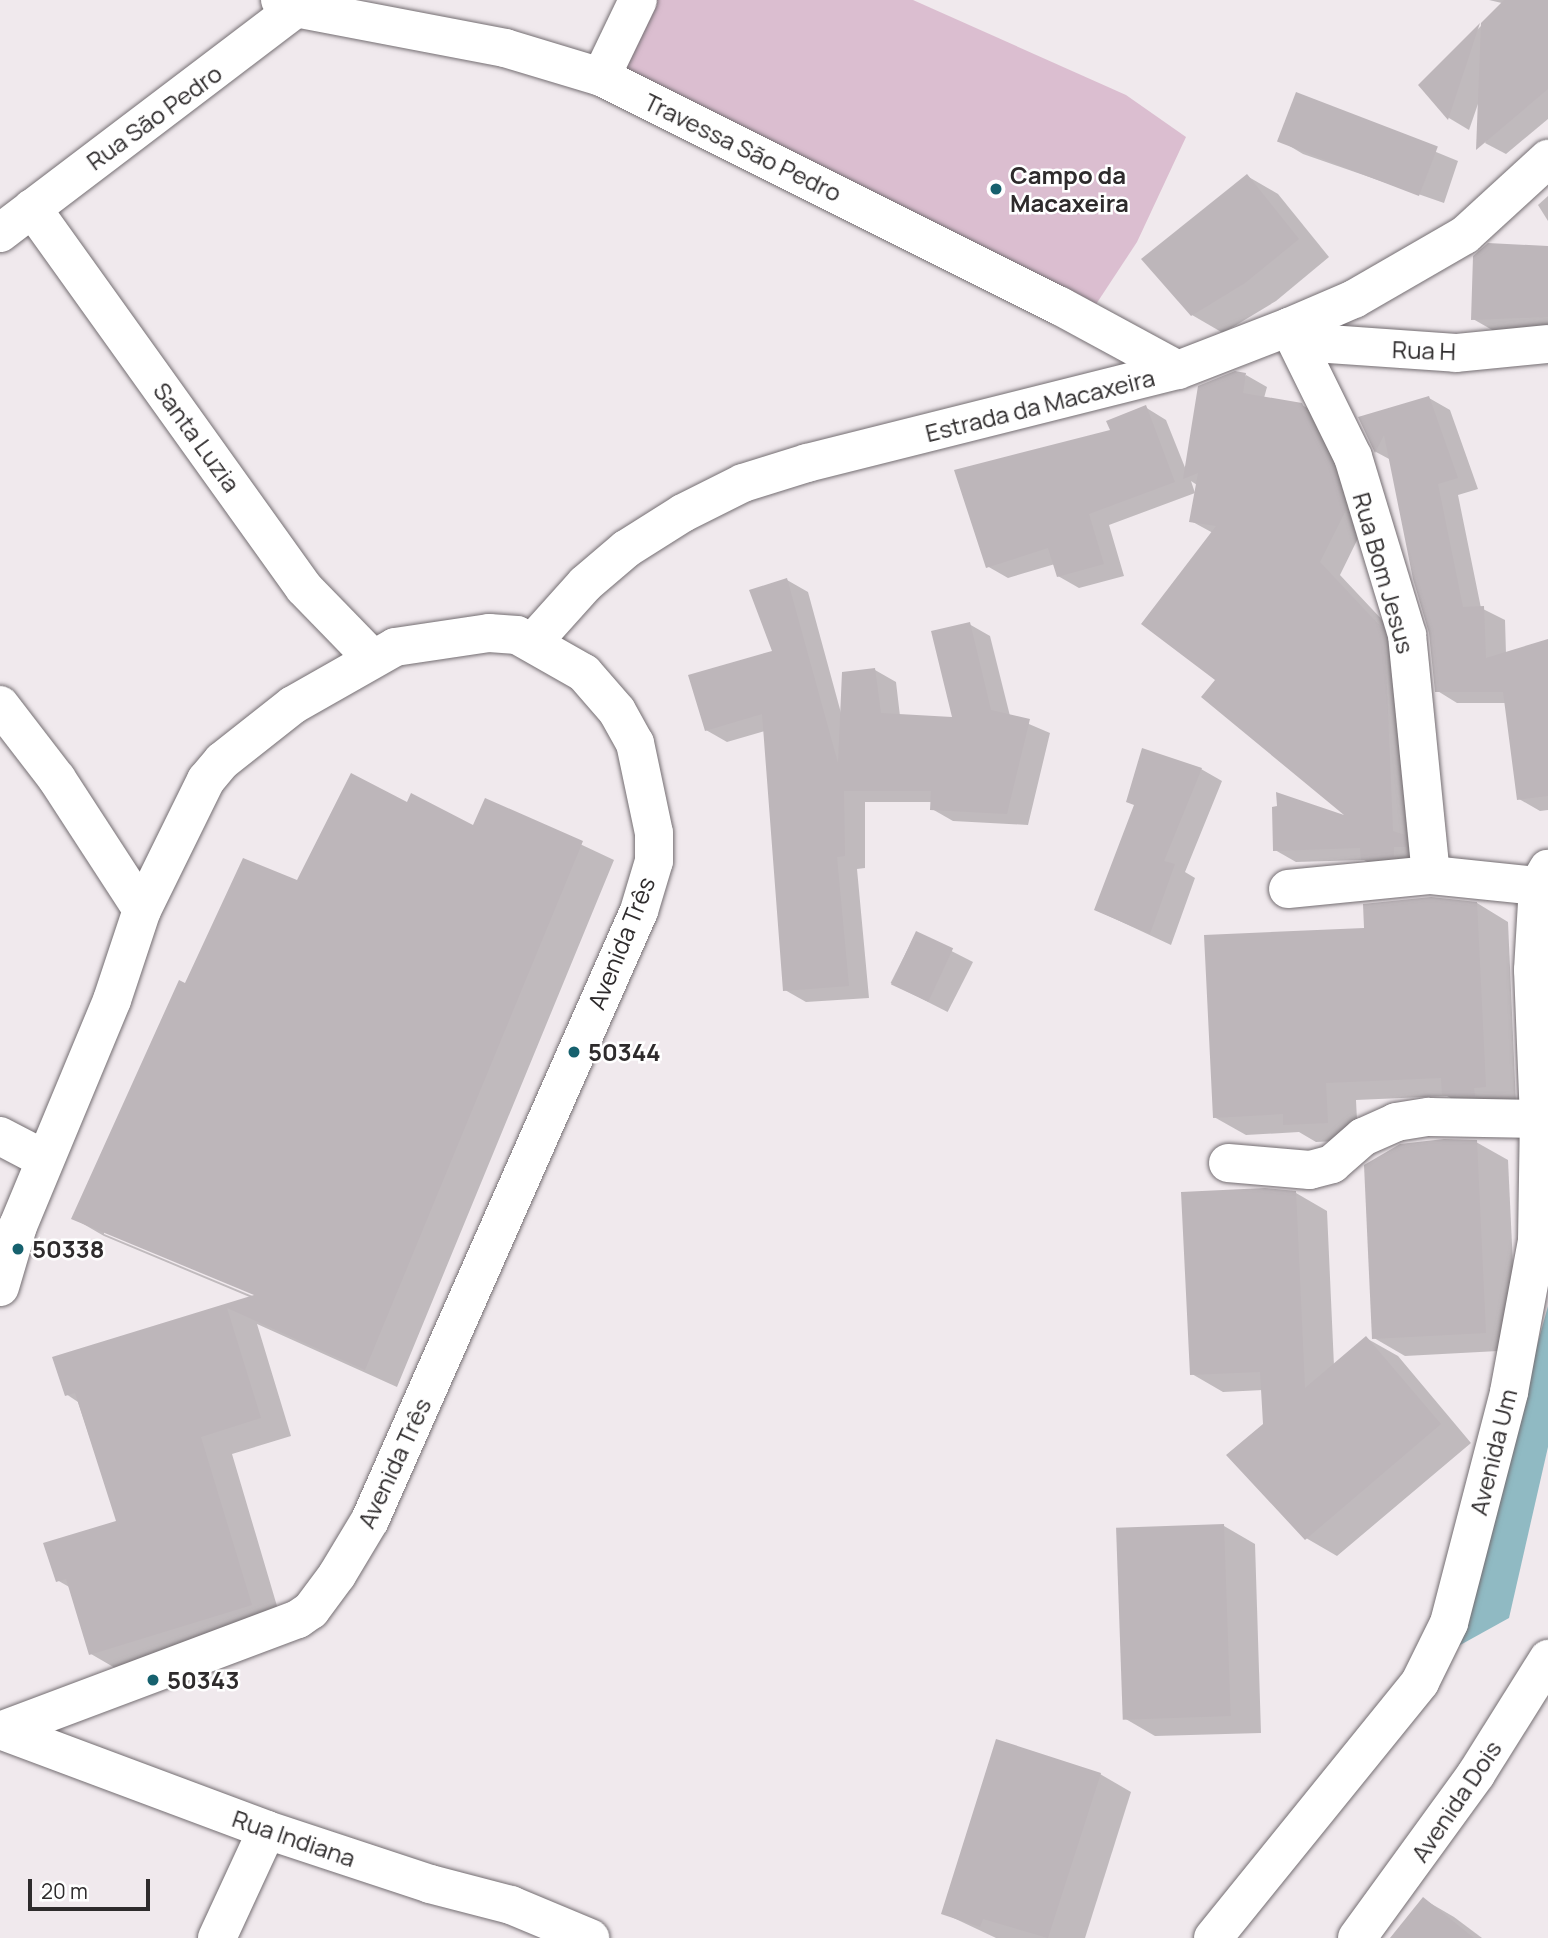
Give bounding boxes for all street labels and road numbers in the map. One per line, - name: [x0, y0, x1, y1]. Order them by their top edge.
- street label: Rua São Pedro: [81, 58, 227, 176]
- street label: Travessa São Pedro: [640, 87, 846, 207]
- street label: Rua H: [1392, 334, 1456, 366]
- street label: Estrada da Macaxeira: [922, 363, 1158, 447]
- street label: Santa Luzia: [148, 377, 246, 497]
- street label: Rua Bom Jesus: [1347, 489, 1421, 657]
- street label: Avenida Três: [581, 873, 661, 1013]
- street label: Avenida Um: [1463, 1386, 1523, 1518]
- street label: Avenida Três: [351, 1393, 437, 1533]
- street label: Avenida Dois: [1405, 1735, 1507, 1867]
- street label: Rua Indiana: [229, 1804, 359, 1872]

